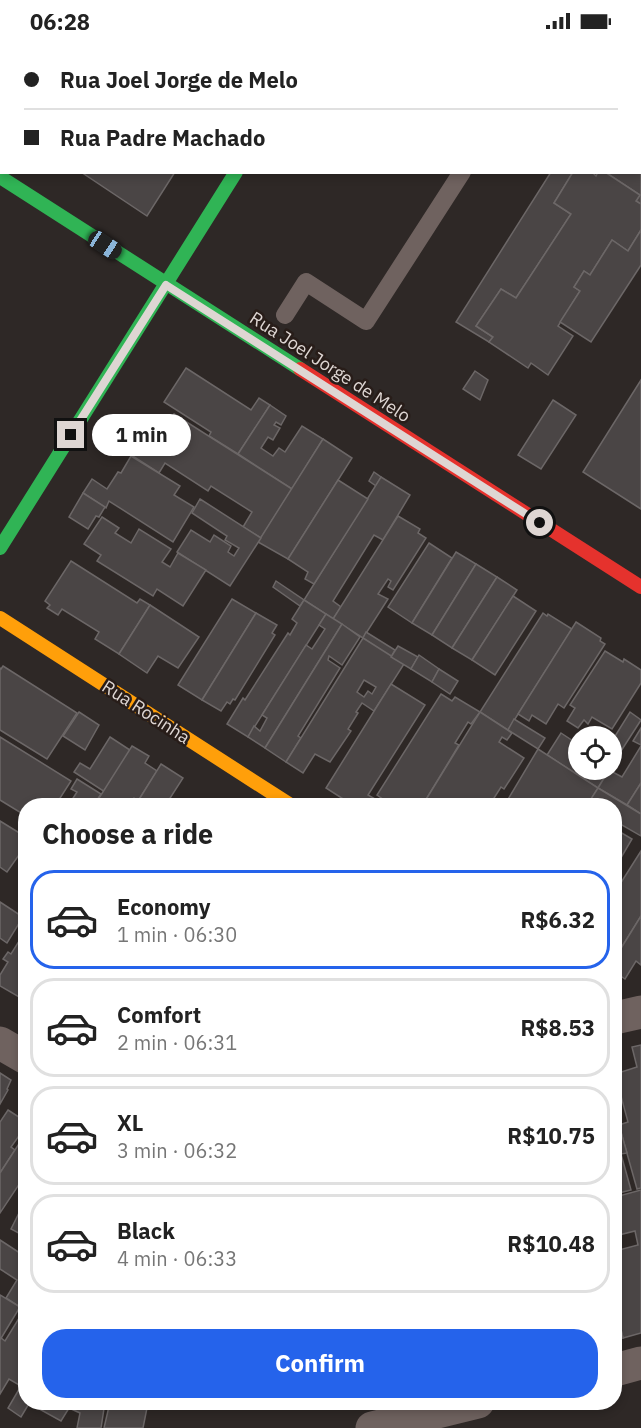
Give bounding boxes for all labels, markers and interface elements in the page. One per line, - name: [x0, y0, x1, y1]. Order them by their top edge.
- text: 06:28: [30, 7, 90, 36]
- text: Rua Joel Jorge de Melo: [60, 65, 298, 94]
- text: Rua Padre Machado: [60, 123, 265, 152]
- car: [85, 228, 125, 262]
- street label: Rua Joel Jorge de Melo: [246, 306, 415, 427]
- callout: 1 min: [92, 414, 191, 456]
- route end: [57, 421, 84, 448]
- text: 1 min: [115, 421, 168, 448]
- route start: [526, 509, 553, 536]
- street label: Rua Rocinha: [98, 675, 195, 749]
- map controls: [568, 726, 622, 780]
- button: locate: [568, 726, 622, 780]
- text: Choose a ride: [42, 816, 213, 851]
- text: Economy: [117, 892, 211, 921]
- icon: car: [45, 893, 99, 947]
- text: R$6.32: [521, 905, 595, 934]
- text: 1 min · 06:30: [117, 921, 237, 948]
- text: Comfort: [117, 1000, 201, 1029]
- icon: car: [45, 1001, 99, 1055]
- text: R$8.53: [521, 1013, 595, 1042]
- text: 2 min · 06:31: [117, 1029, 237, 1056]
- text: XL: [117, 1108, 143, 1137]
- icon: car: [45, 1109, 99, 1163]
- text: R$10.75: [507, 1121, 595, 1150]
- text: 3 min · 06:32: [117, 1137, 237, 1164]
- text: Black: [117, 1216, 175, 1245]
- icon: car: [45, 1217, 99, 1271]
- text: R$10.48: [507, 1229, 595, 1258]
- text: 4 min · 06:33: [117, 1245, 237, 1272]
- button: Confirm: [42, 1329, 598, 1398]

